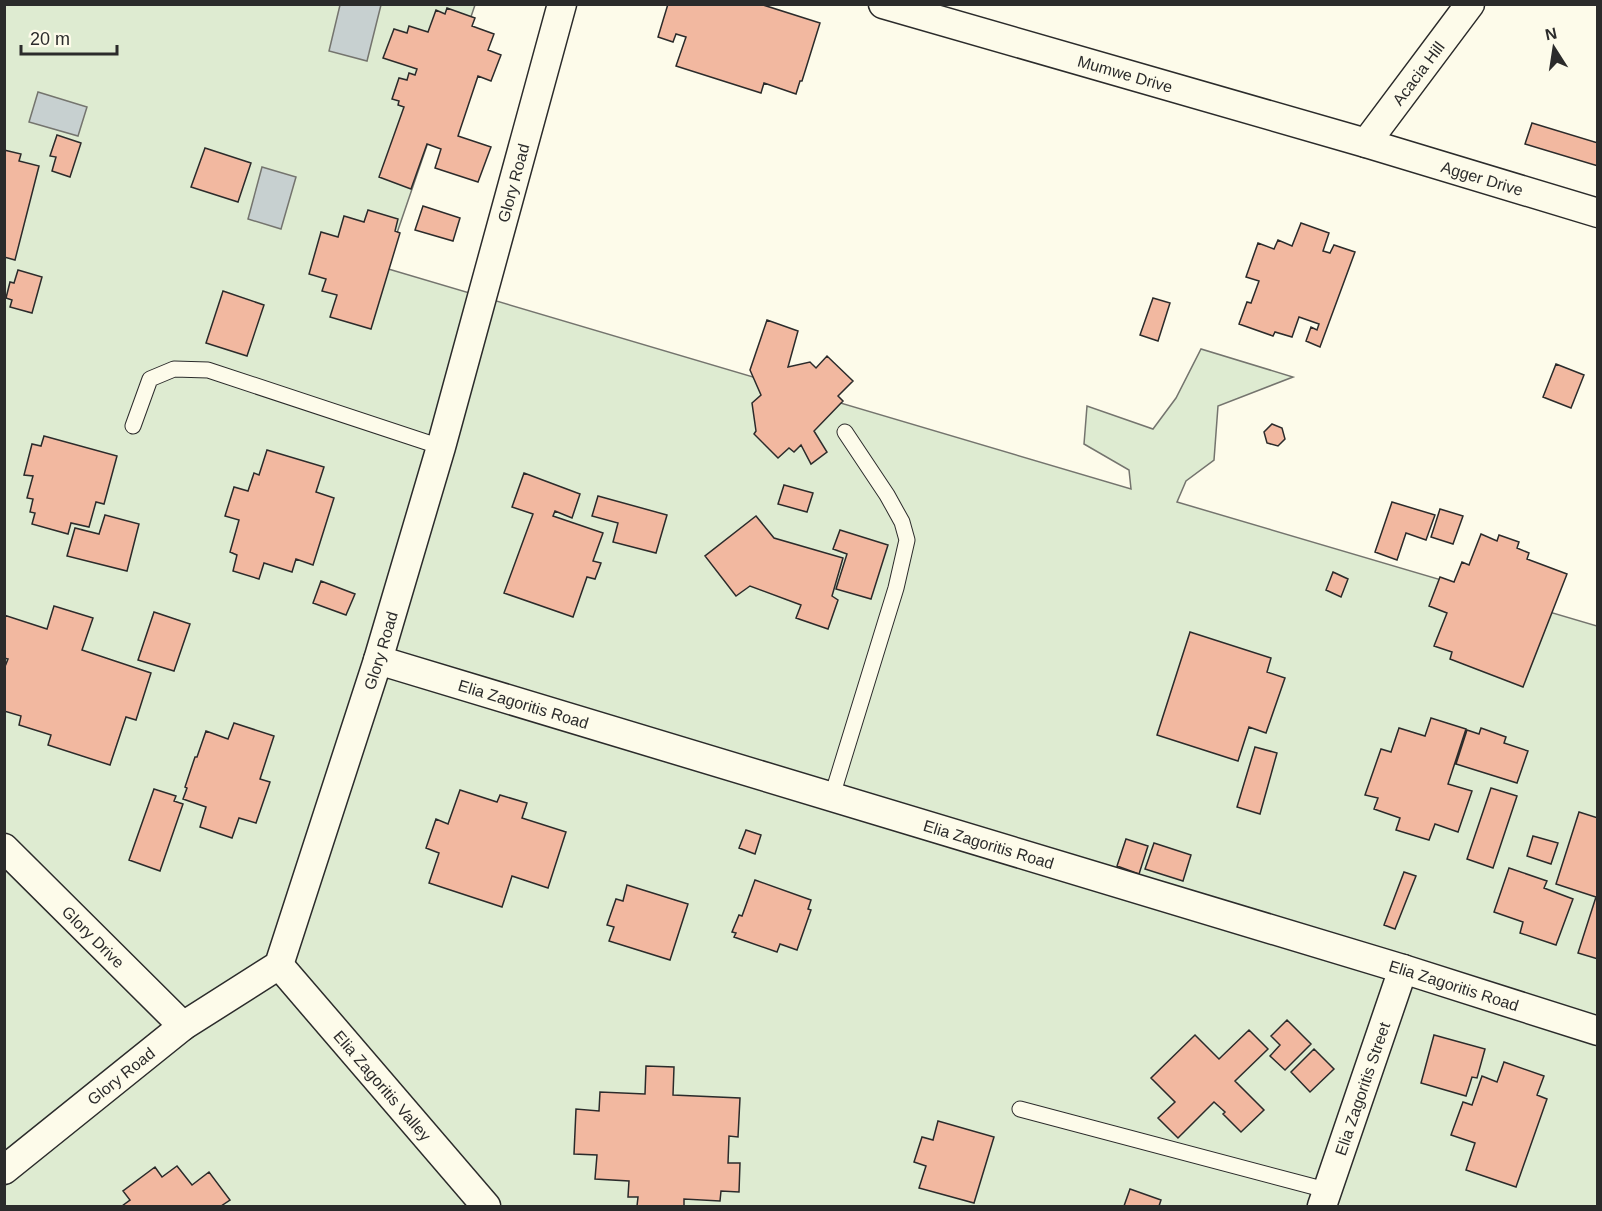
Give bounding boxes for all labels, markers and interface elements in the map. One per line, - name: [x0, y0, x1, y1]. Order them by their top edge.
- scale bar: [21, 18, 117, 56]
- north arrow: [1524, 18, 1584, 78]
- text: N: [1544, 24, 1558, 43]
- text: 20 m: [30, 29, 70, 49]
- street label: Acacia Hill: [1389, 39, 1448, 109]
- street label: Mumwe Drive: [1076, 52, 1174, 96]
- street label: Glory Road: [495, 142, 532, 224]
- street label: Agger Drive: [1439, 158, 1525, 199]
- street label: Glory Road: [361, 609, 401, 692]
- street label: Elia Zagoritis Road: [456, 677, 591, 732]
- street label: Elia Zagoritis Road: [921, 817, 1056, 872]
- street label: Glory Drive: [59, 903, 127, 972]
- street label: Elia Zagoritis Road: [1387, 957, 1521, 1014]
- street label: Elia Zagoritis Street: [1332, 1019, 1393, 1158]
- street label: Elia Zagoritis Valley: [330, 1028, 434, 1144]
- street label: Glory Road: [84, 1044, 158, 1108]

